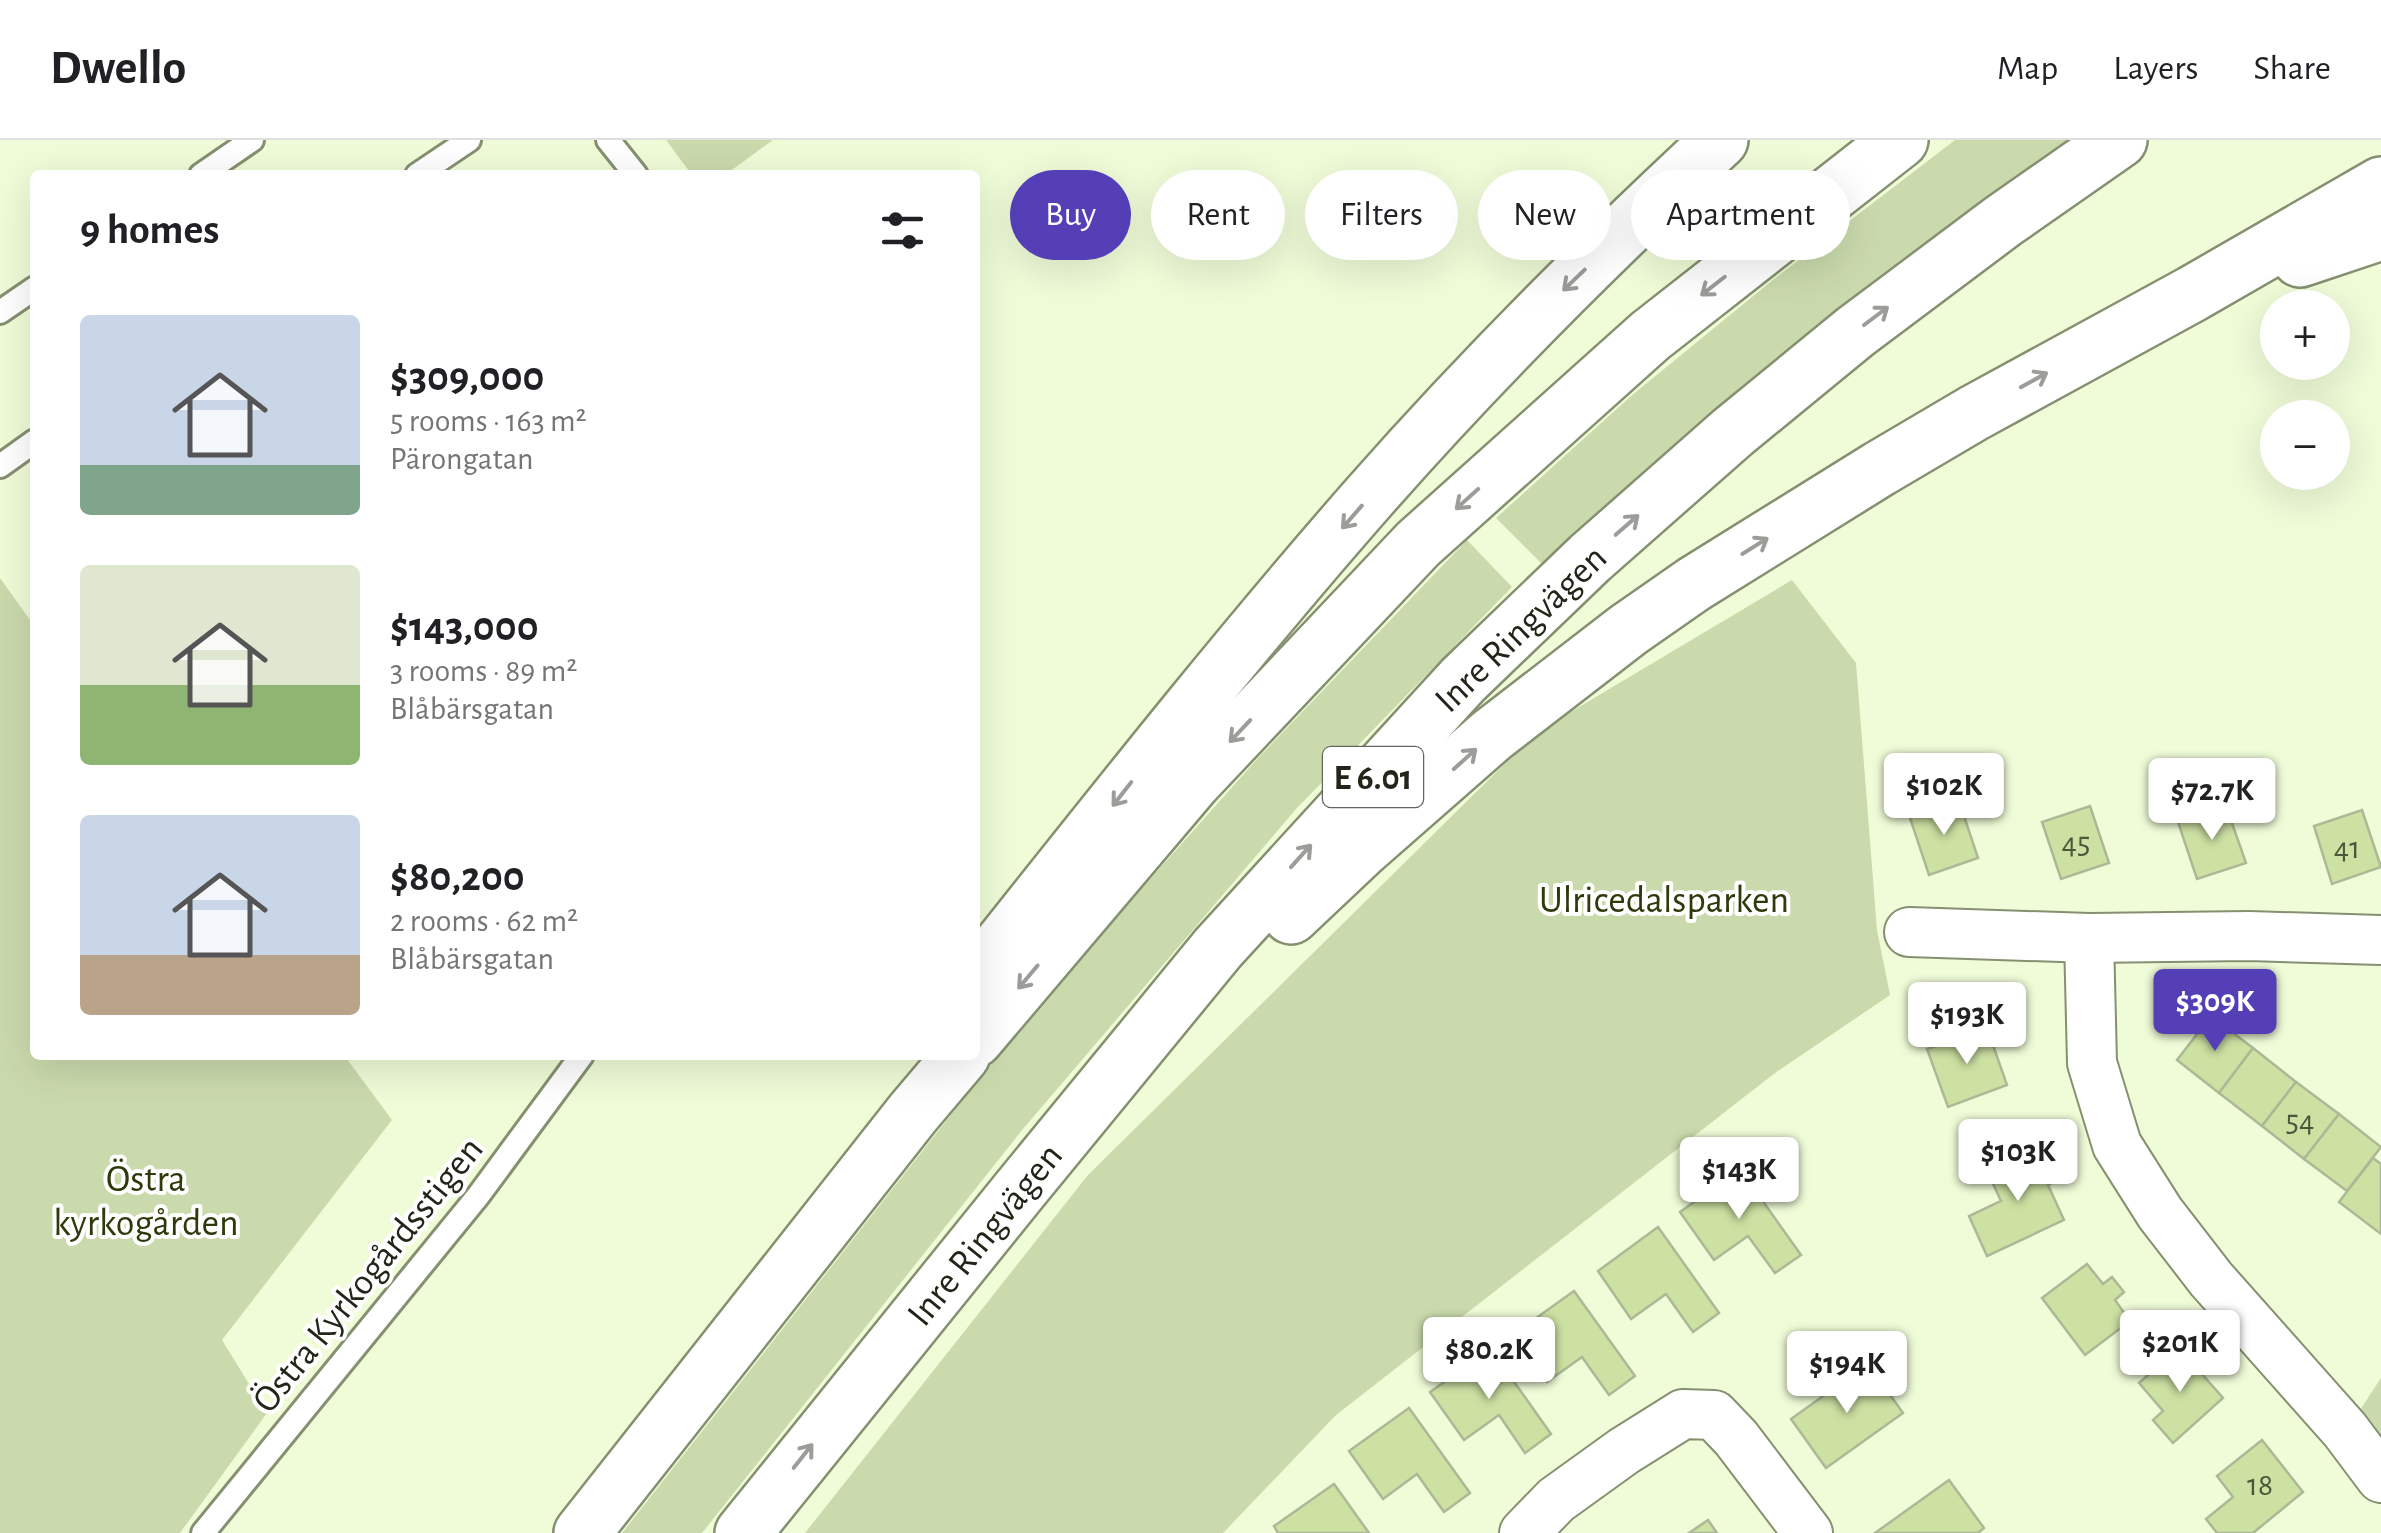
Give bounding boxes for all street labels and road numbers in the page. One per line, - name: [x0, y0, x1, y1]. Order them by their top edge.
- street label: Inre Ringvägen: [1428, 539, 1614, 720]
- road number: E 6.01: [1323, 747, 1423, 807]
- street label: Östra Kyrkogårdsstigen: [244, 1129, 491, 1420]
- street label: Inre Ringvägen: [901, 1137, 1070, 1334]

